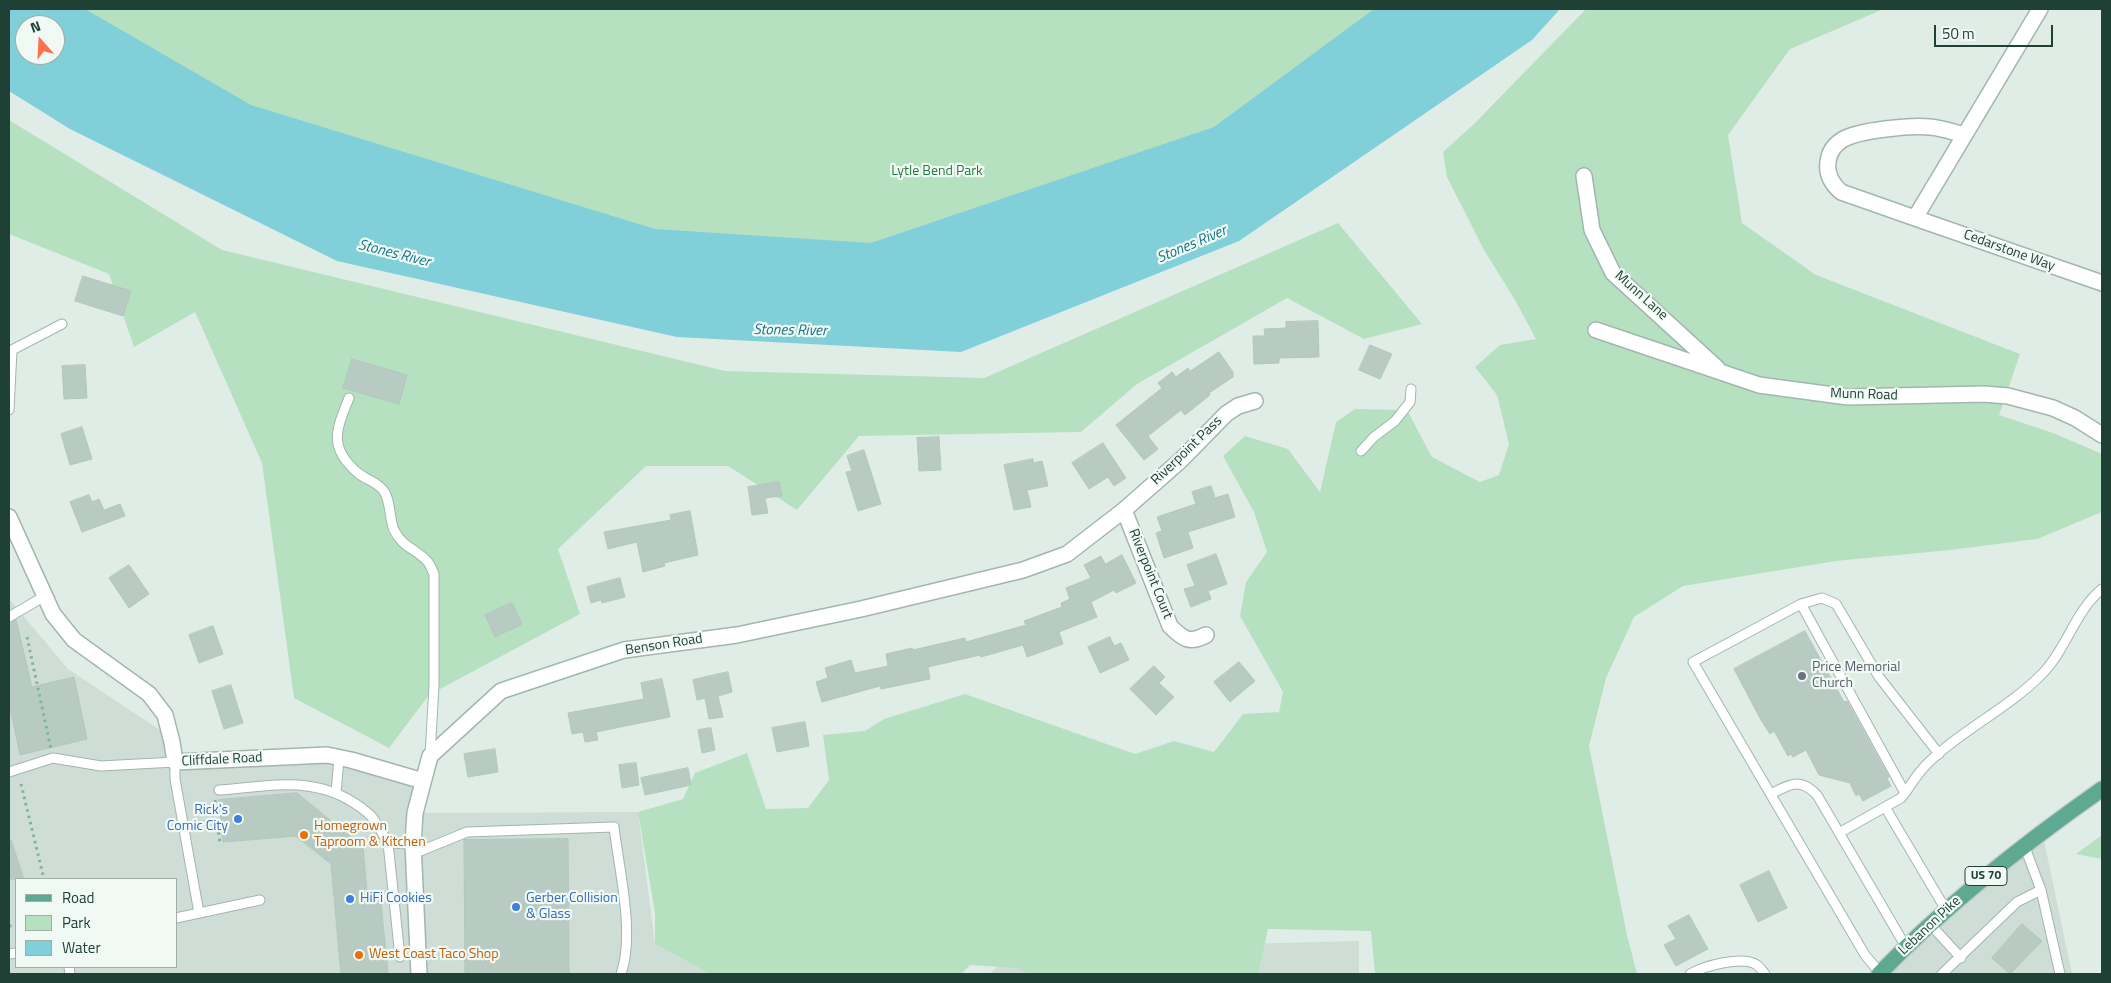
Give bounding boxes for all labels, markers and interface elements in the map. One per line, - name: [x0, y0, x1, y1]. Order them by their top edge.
- north arrow: [15, 15, 65, 65]
- text: N: [27, 15, 43, 38]
- scale bar: [1936, 15, 2055, 47]
- text: 50 m: [1942, 22, 1975, 45]
- park label: Lytle Bend Park: [891, 164, 983, 180]
- water label: Stones River: [1155, 222, 1229, 268]
- street label: Cedarstone Way: [1961, 227, 2057, 275]
- water label: Stones River: [356, 236, 432, 272]
- street label: Munn Lane: [1611, 268, 1671, 324]
- water label: Stones River: [753, 321, 827, 341]
- street label: Munn Road: [1830, 385, 1898, 405]
- street label: Riverpoint Pass: [1148, 413, 1226, 489]
- street label: Riverpoint Court: [1124, 527, 1176, 621]
- street label: Benson Road: [624, 631, 704, 659]
- place label: Price Memorial Church: [1812, 660, 1900, 692]
- marker: Price Memorial Church: [1796, 670, 1808, 682]
- street label: Cliffdale Road: [181, 749, 263, 771]
- place label: Rick's Comic City: [167, 803, 228, 836]
- marker: Rick's Comic City: [232, 813, 244, 825]
- place label: Homegrown Taproom & Kitchen: [314, 819, 426, 852]
- marker: Homegrown Taproom & Kitchen: [298, 829, 310, 841]
- road number: US 70: [1965, 866, 2007, 886]
- legend: [15, 878, 178, 968]
- text: Road: [62, 886, 94, 909]
- place label: HiFi Cookies: [360, 891, 432, 907]
- place label: Gerber Collision & Glass: [526, 891, 618, 924]
- marker: HiFi Cookies: [344, 893, 356, 905]
- street label: Lebanon Pike: [1896, 893, 1964, 959]
- marker: Gerber Collision & Glass: [510, 901, 522, 913]
- text: Park: [62, 911, 91, 934]
- text: Water: [62, 936, 101, 959]
- place label: West Coast Taco Shop: [369, 947, 499, 963]
- marker: West Coast Taco Shop: [353, 949, 365, 961]

